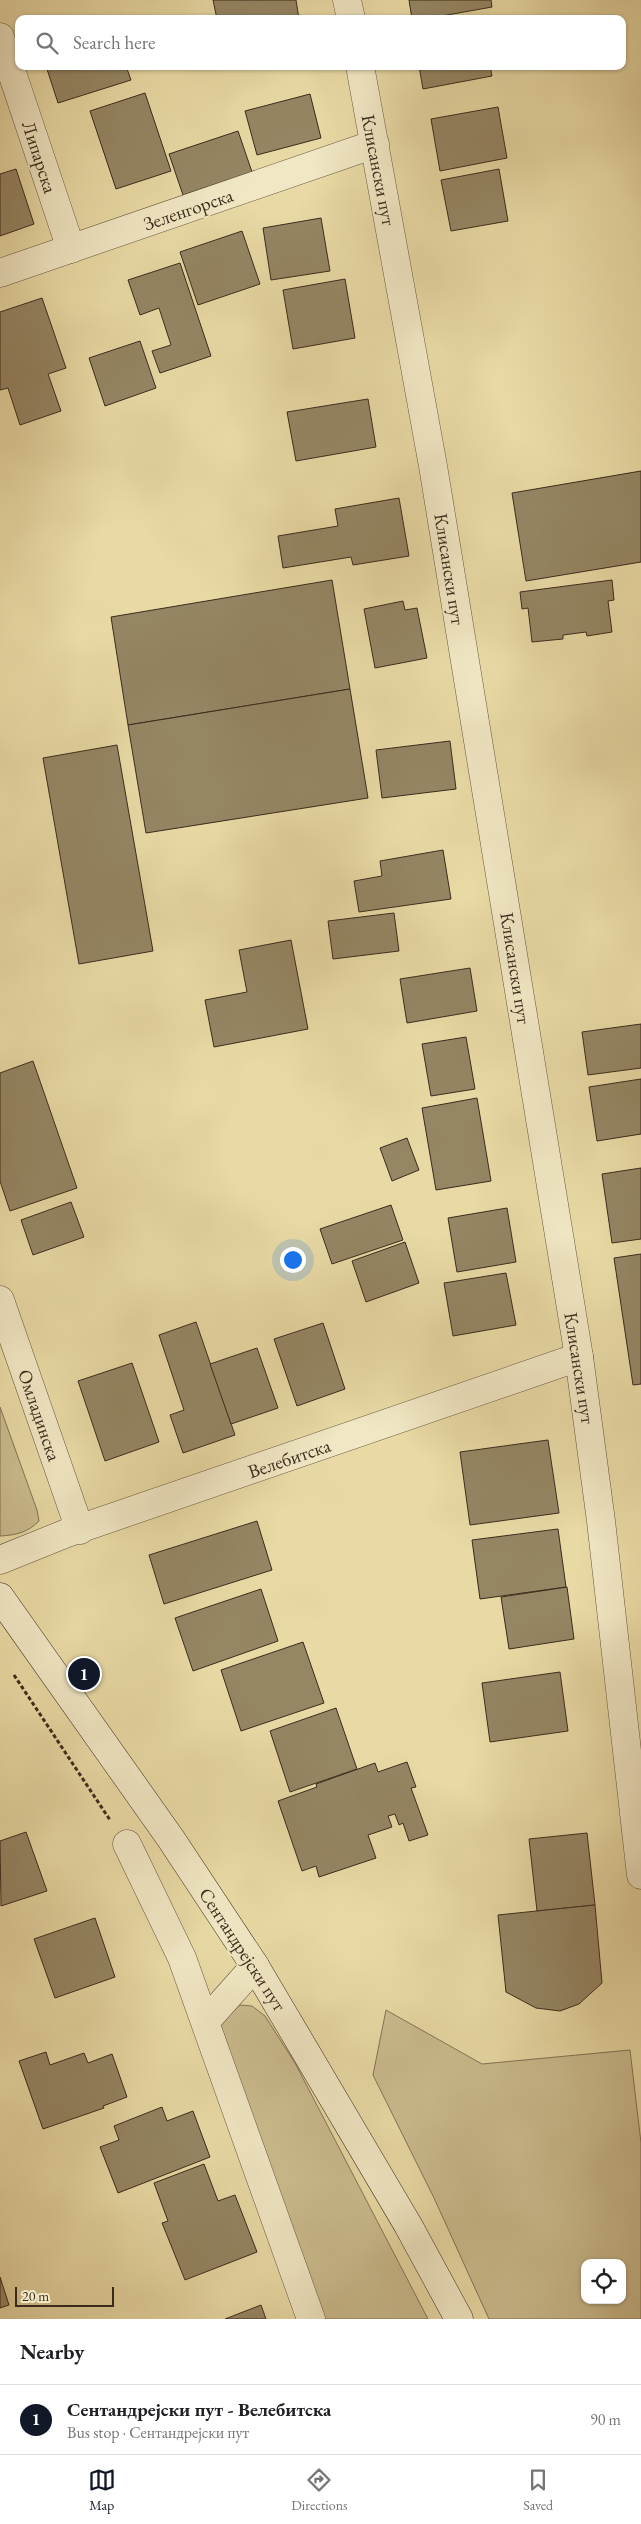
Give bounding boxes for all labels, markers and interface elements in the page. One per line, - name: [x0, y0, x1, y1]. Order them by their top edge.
- search box: [15, 15, 626, 70]
- icon: search: [33, 29, 61, 57]
- text: Search here: [73, 30, 155, 55]
- street label: Клисански пут: [355, 112, 402, 228]
- street label: Липарска: [16, 118, 63, 197]
- street label: Зеленгорска: [140, 182, 237, 236]
- street label: Клисански пут: [428, 511, 471, 627]
- street label: Клисански пут: [494, 910, 537, 1026]
- your location: [280, 1247, 306, 1273]
- street label: Клисански пут: [558, 1310, 601, 1426]
- street label: Омладинска: [12, 1366, 67, 1465]
- street label: Велебитска: [245, 1433, 334, 1484]
- pin: 1: [68, 1655, 100, 1693]
- street label: Сентандрејски пут: [193, 1883, 292, 2016]
- map controls: [581, 2259, 626, 2304]
- button: locate: [581, 2259, 626, 2304]
- scale bar: [15, 2284, 114, 2307]
- text: 20 m: [22, 2287, 49, 2305]
- text: Nearby: [20, 2338, 84, 2365]
- text: Сентандрејски пут - Велебитска: [67, 2397, 331, 2422]
- text: 1: [32, 2409, 40, 2430]
- text: 90 m: [590, 2409, 621, 2430]
- text: Bus stop · Сентандрејски пут: [67, 2422, 249, 2443]
- tab: Map: [88, 2466, 116, 2514]
- tab: Directions: [291, 2466, 348, 2514]
- tab: Saved: [523, 2466, 553, 2514]

